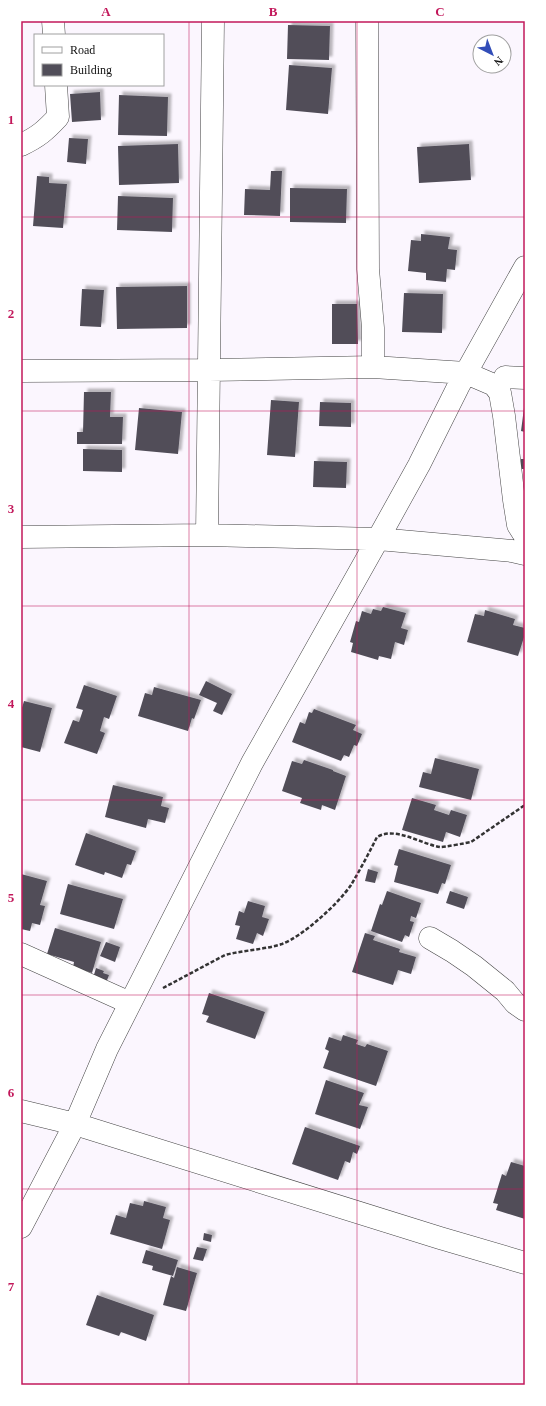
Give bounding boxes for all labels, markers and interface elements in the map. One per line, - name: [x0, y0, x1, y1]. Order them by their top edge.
- text: A: [101, 4, 111, 19]
- text: B: [269, 4, 278, 19]
- text: C: [435, 4, 445, 19]
- legend: [34, 34, 164, 86]
- north arrow: [472, 34, 512, 74]
- text: Road: [70, 43, 95, 57]
- text: N: [492, 54, 506, 69]
- text: Building: [70, 63, 112, 77]
- text: 1: [8, 112, 14, 127]
- text: 2: [8, 306, 14, 321]
- text: 3: [8, 501, 15, 516]
- text: 4: [8, 696, 15, 711]
- text: 5: [8, 890, 15, 905]
- text: 6: [8, 1085, 15, 1100]
- text: 7: [8, 1279, 15, 1294]

